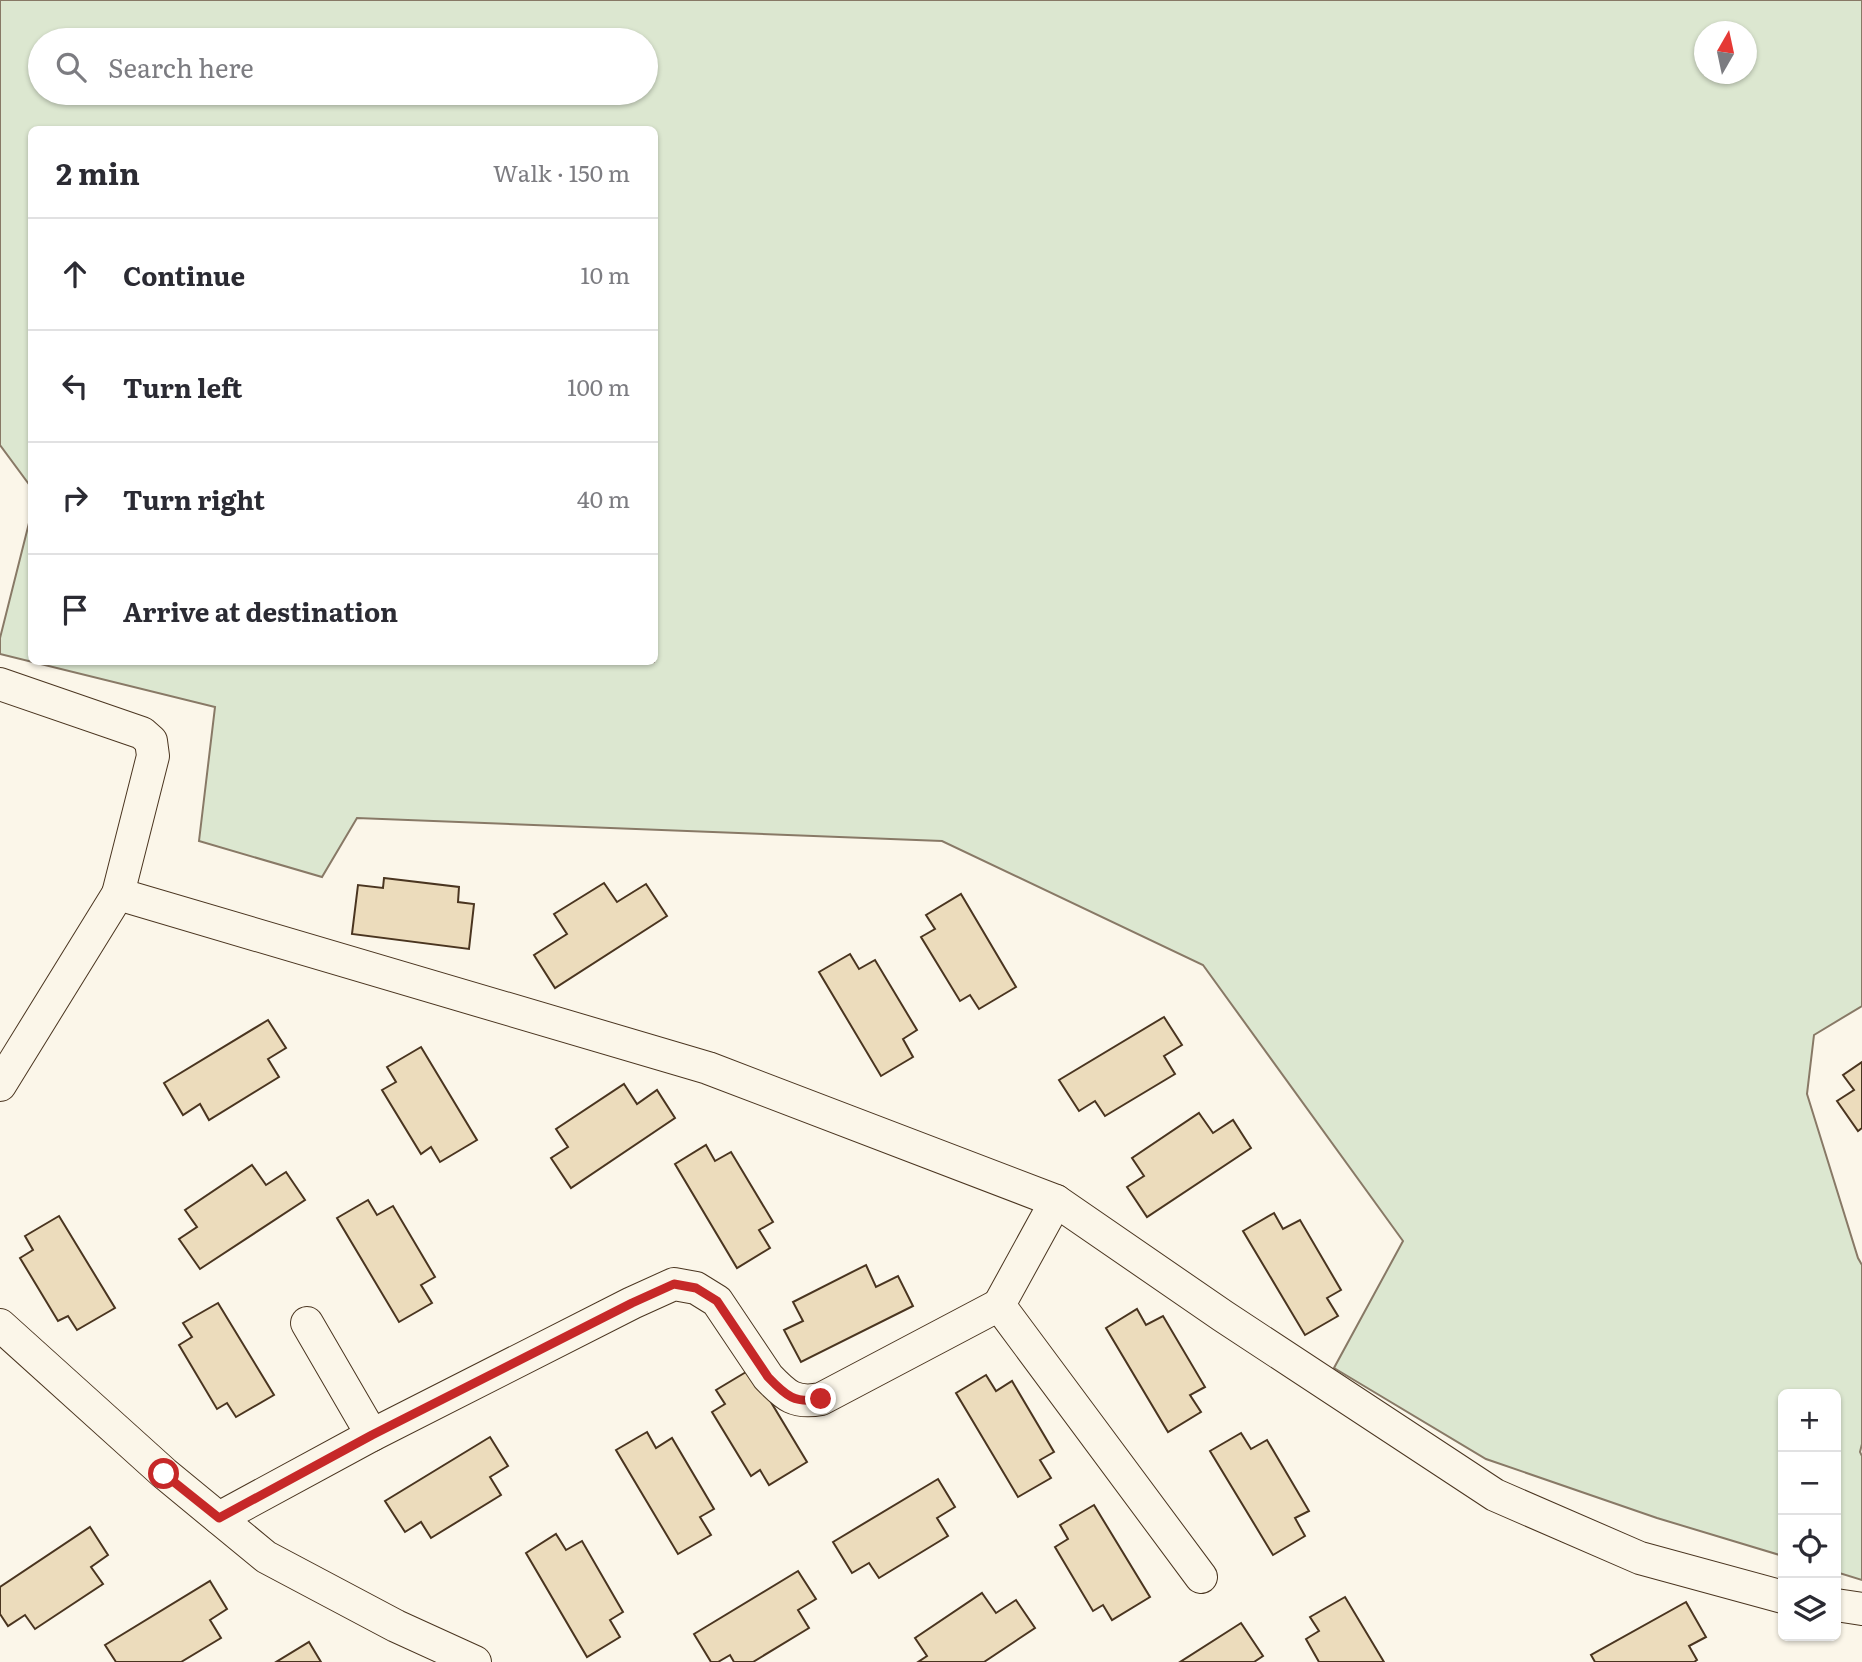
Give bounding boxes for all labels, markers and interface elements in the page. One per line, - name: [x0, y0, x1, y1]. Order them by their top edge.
- north arrow: [1694, 21, 1757, 84]
- search box: [28, 28, 658, 105]
- text: Search here: [108, 47, 254, 86]
- icon: search: [52, 48, 90, 86]
- text: 2 min: [56, 150, 140, 194]
- text: Walk · 150 m: [493, 155, 630, 189]
- icon: ahead: [56, 255, 94, 293]
- text: Continue: [123, 255, 245, 294]
- text: 10 m: [580, 257, 630, 291]
- icon: left: [56, 367, 94, 405]
- text: Turn left: [123, 367, 242, 406]
- text: 100 m: [567, 369, 630, 403]
- icon: right: [56, 479, 94, 517]
- text: Turn right: [123, 479, 265, 518]
- text: 40 m: [577, 481, 630, 515]
- icon: arrive: [56, 591, 94, 629]
- text: Arrive at destination: [123, 591, 398, 630]
- route end: [805, 1383, 836, 1414]
- map controls: [1778, 1389, 1841, 1641]
- button: +: [1778, 1389, 1841, 1452]
- button: −: [1778, 1452, 1841, 1515]
- route start: [148, 1458, 179, 1489]
- button: locate: [1778, 1515, 1841, 1578]
- button: layers: [1778, 1578, 1841, 1641]

